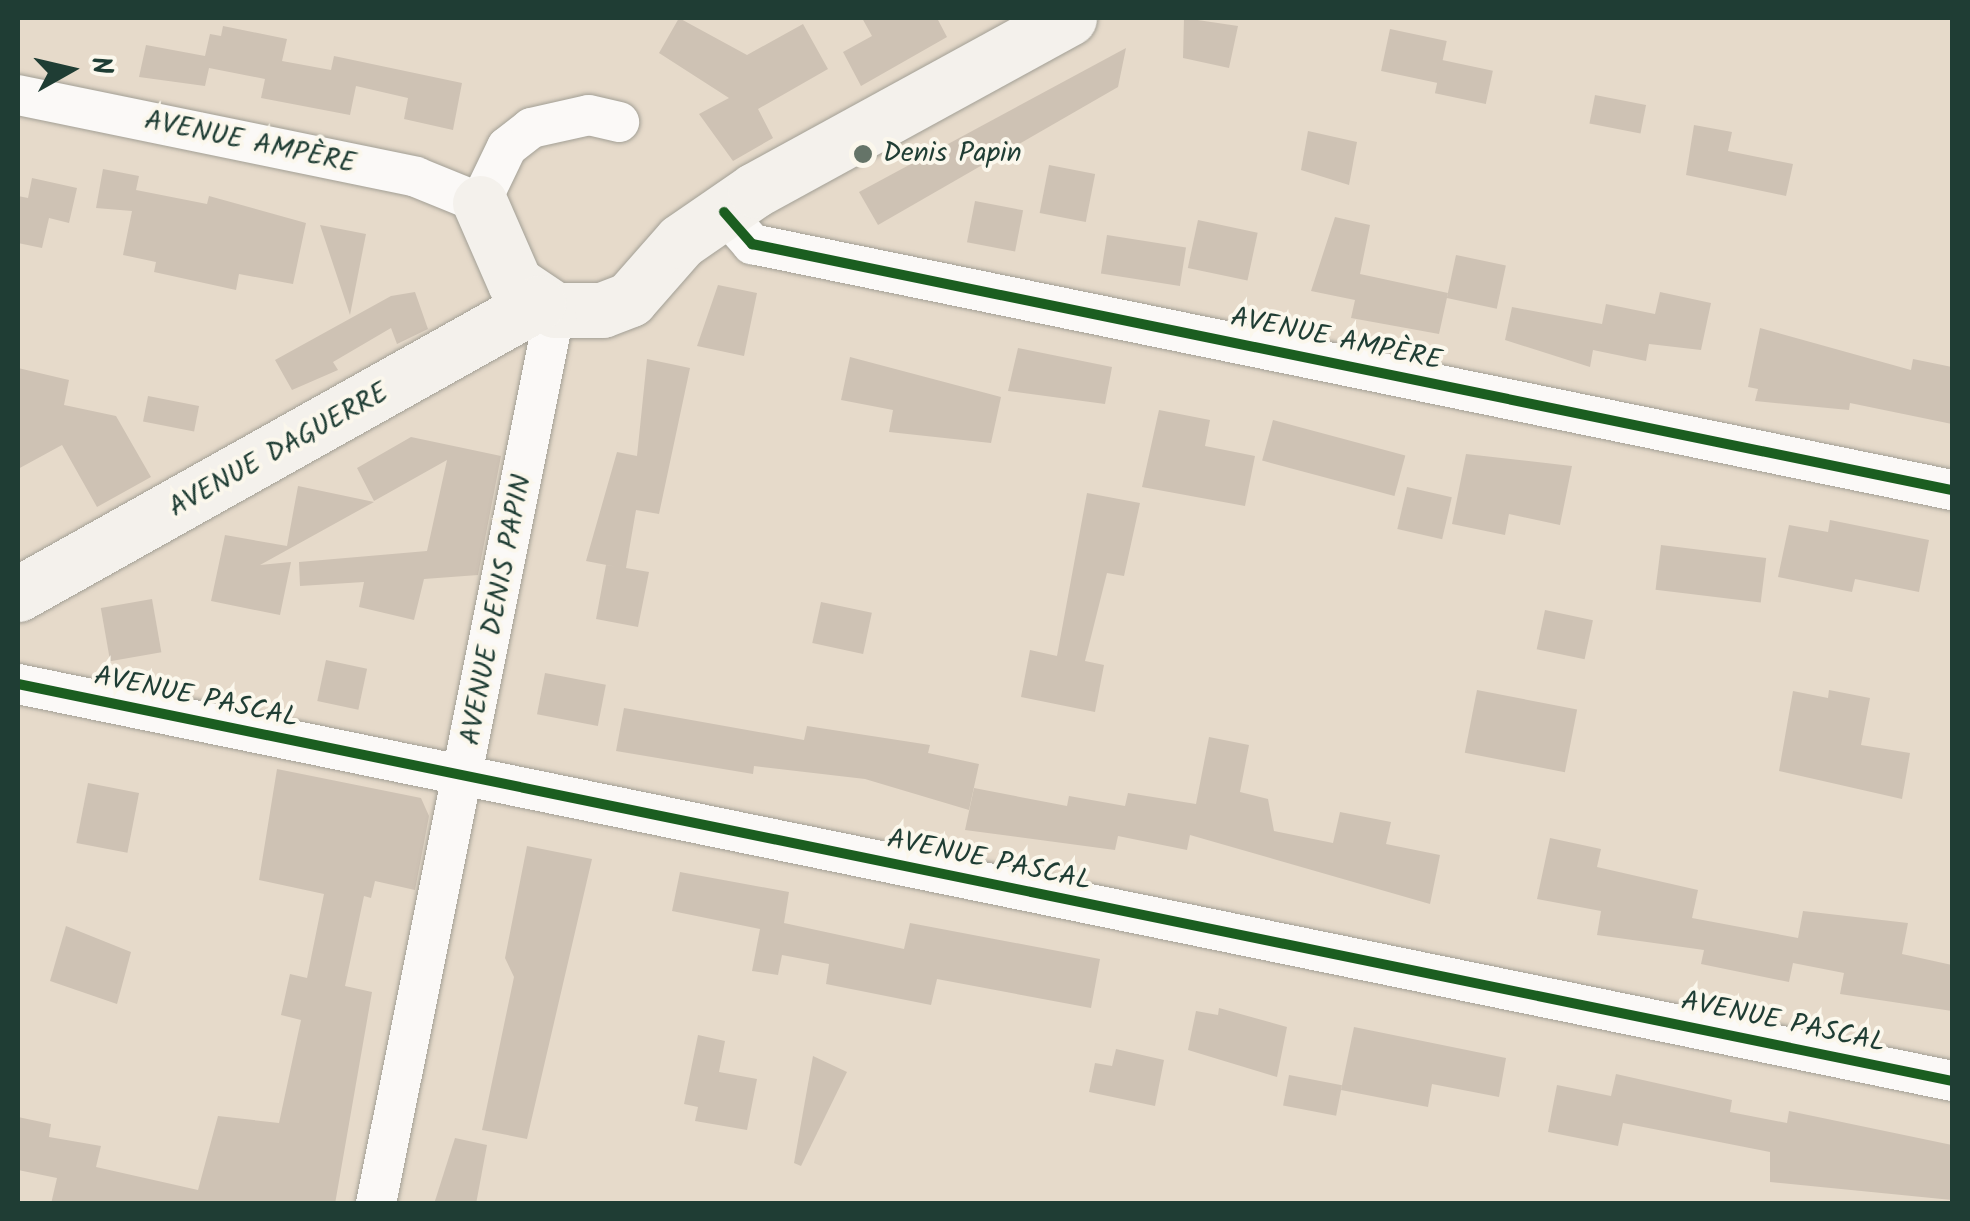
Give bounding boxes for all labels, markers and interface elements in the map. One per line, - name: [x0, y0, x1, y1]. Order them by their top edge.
- north arrow: [20, 20, 120, 120]
- text: N: [77, 54, 124, 78]
- street label: AVENUE AMPÈRE: [141, 104, 359, 182]
- place label: Denis Papin: [883, 137, 1022, 171]
- marker: Denis Papin: [852, 143, 874, 165]
- street label: AVENUE AMPÈRE: [1227, 301, 1445, 379]
- street label: AVENUE DAGUERRE: [163, 377, 395, 525]
- street label: AVENUE DENIS PAPIN: [454, 472, 540, 748]
- street label: AVENUE PASCAL: [91, 660, 301, 736]
- street label: AVENUE PASCAL: [884, 823, 1094, 899]
- street label: AVENUE PASCAL: [1678, 985, 1888, 1061]

